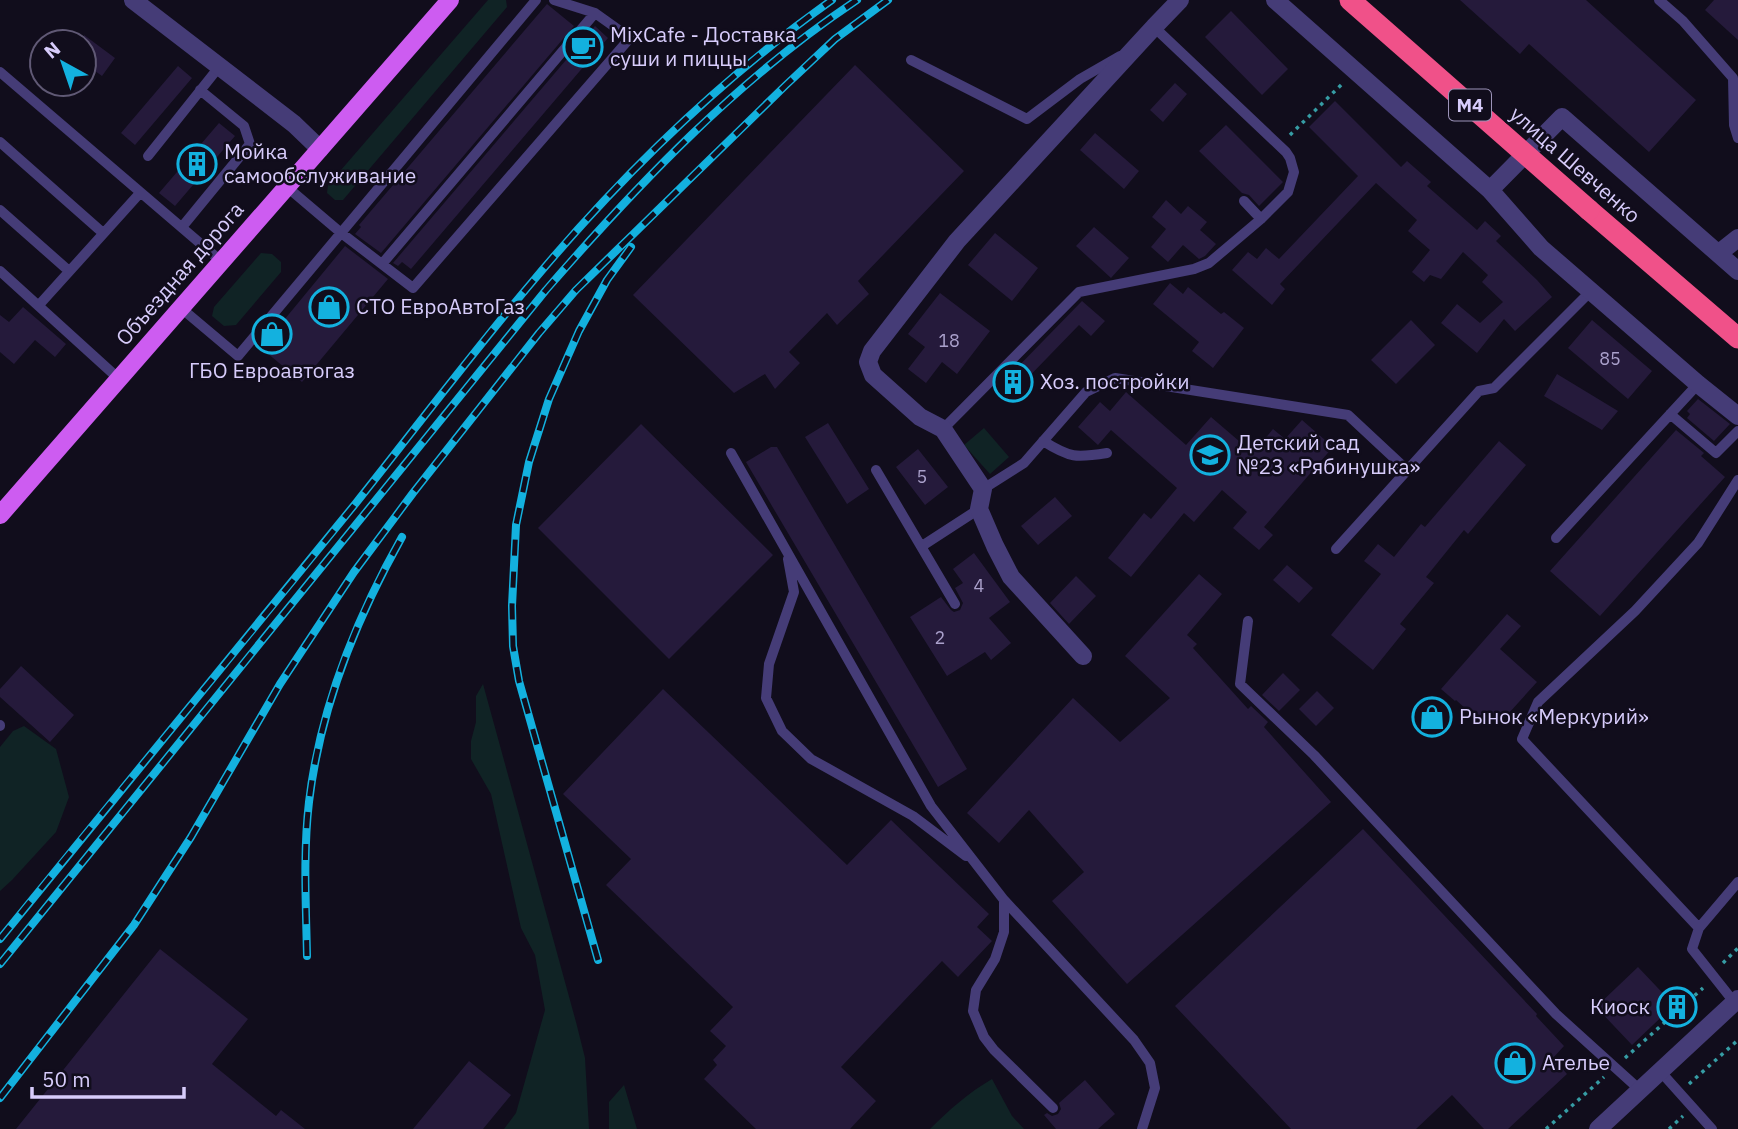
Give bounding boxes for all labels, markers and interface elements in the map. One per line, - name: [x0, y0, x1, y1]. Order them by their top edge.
- place label: MixCafe - Доставка суши и пиццы: [610, 20, 796, 72]
- cafe icon: MixCafe - Доставка суши и пиццы: [562, 26, 604, 68]
- north arrow: [28, 28, 98, 98]
- text: N: [39, 36, 65, 64]
- road number: M4: [1449, 90, 1491, 120]
- street label: улица Шевченко: [1504, 100, 1647, 229]
- place label: Мойка самообслуживание: [224, 137, 416, 189]
- building icon: Мойка самообслуживание: [176, 143, 218, 185]
- street label: Объездная дорога: [109, 196, 249, 351]
- shop icon: СТО ЕвроАвтоГаз: [308, 286, 350, 328]
- place label: СТО ЕвроАвтоГаз: [356, 292, 525, 320]
- shop icon: ГБО Евроавтогаз: [251, 313, 293, 355]
- house number: 18: [938, 329, 960, 352]
- house number: 85: [1599, 347, 1621, 370]
- place label: ГБО Евроавтогаз: [189, 356, 355, 384]
- building icon: Хоз. постройки: [992, 361, 1034, 403]
- place label: Хоз. постройки: [1040, 367, 1190, 395]
- place label: Детский сад №23 «Рябинушка»: [1237, 428, 1421, 480]
- school or university icon: Детский сад №23 «Рябинушка»: [1189, 434, 1231, 476]
- house number: 5: [917, 465, 927, 488]
- house number: 4: [974, 574, 985, 597]
- house number: 2: [935, 626, 945, 649]
- shop icon: Рынок «Меркурий»: [1411, 696, 1453, 738]
- place label: Рынок «Меркурий»: [1459, 702, 1649, 730]
- building icon: Киоск: [1656, 986, 1698, 1028]
- place label: Киоск: [1590, 992, 1650, 1020]
- shop icon: Ателье: [1494, 1042, 1536, 1084]
- place label: Ателье: [1542, 1048, 1610, 1076]
- scale bar: [32, 1056, 184, 1100]
- text: 50 m: [42, 1065, 91, 1093]

